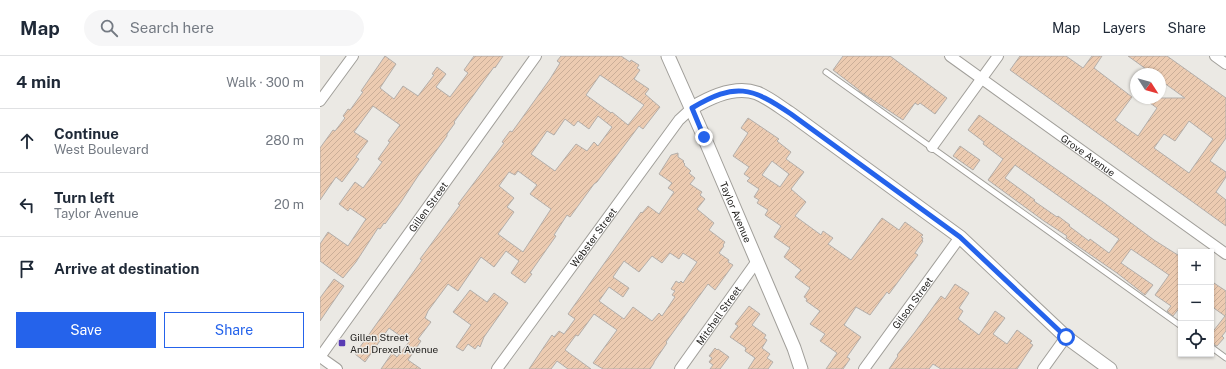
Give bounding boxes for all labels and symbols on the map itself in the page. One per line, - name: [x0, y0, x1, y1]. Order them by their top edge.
- north arrow: [1130, 68, 1166, 104]
- route end: [695, 128, 713, 146]
- street label: Grove Avenue: [1059, 132, 1118, 179]
- street label: Gillen Street: [406, 179, 450, 234]
- street label: Taylor Avenue: [718, 179, 754, 245]
- street label: Webster Street: [567, 205, 619, 269]
- street label: Gilson Street: [889, 274, 935, 331]
- street label: Mitchell Street: [693, 283, 743, 347]
- route start: [1057, 328, 1075, 346]
- place label: Gillen Street And Drexel Avenue: [350, 331, 439, 355]
- marker: Gillen Street And Drexel Avenue: [337, 338, 347, 348]

